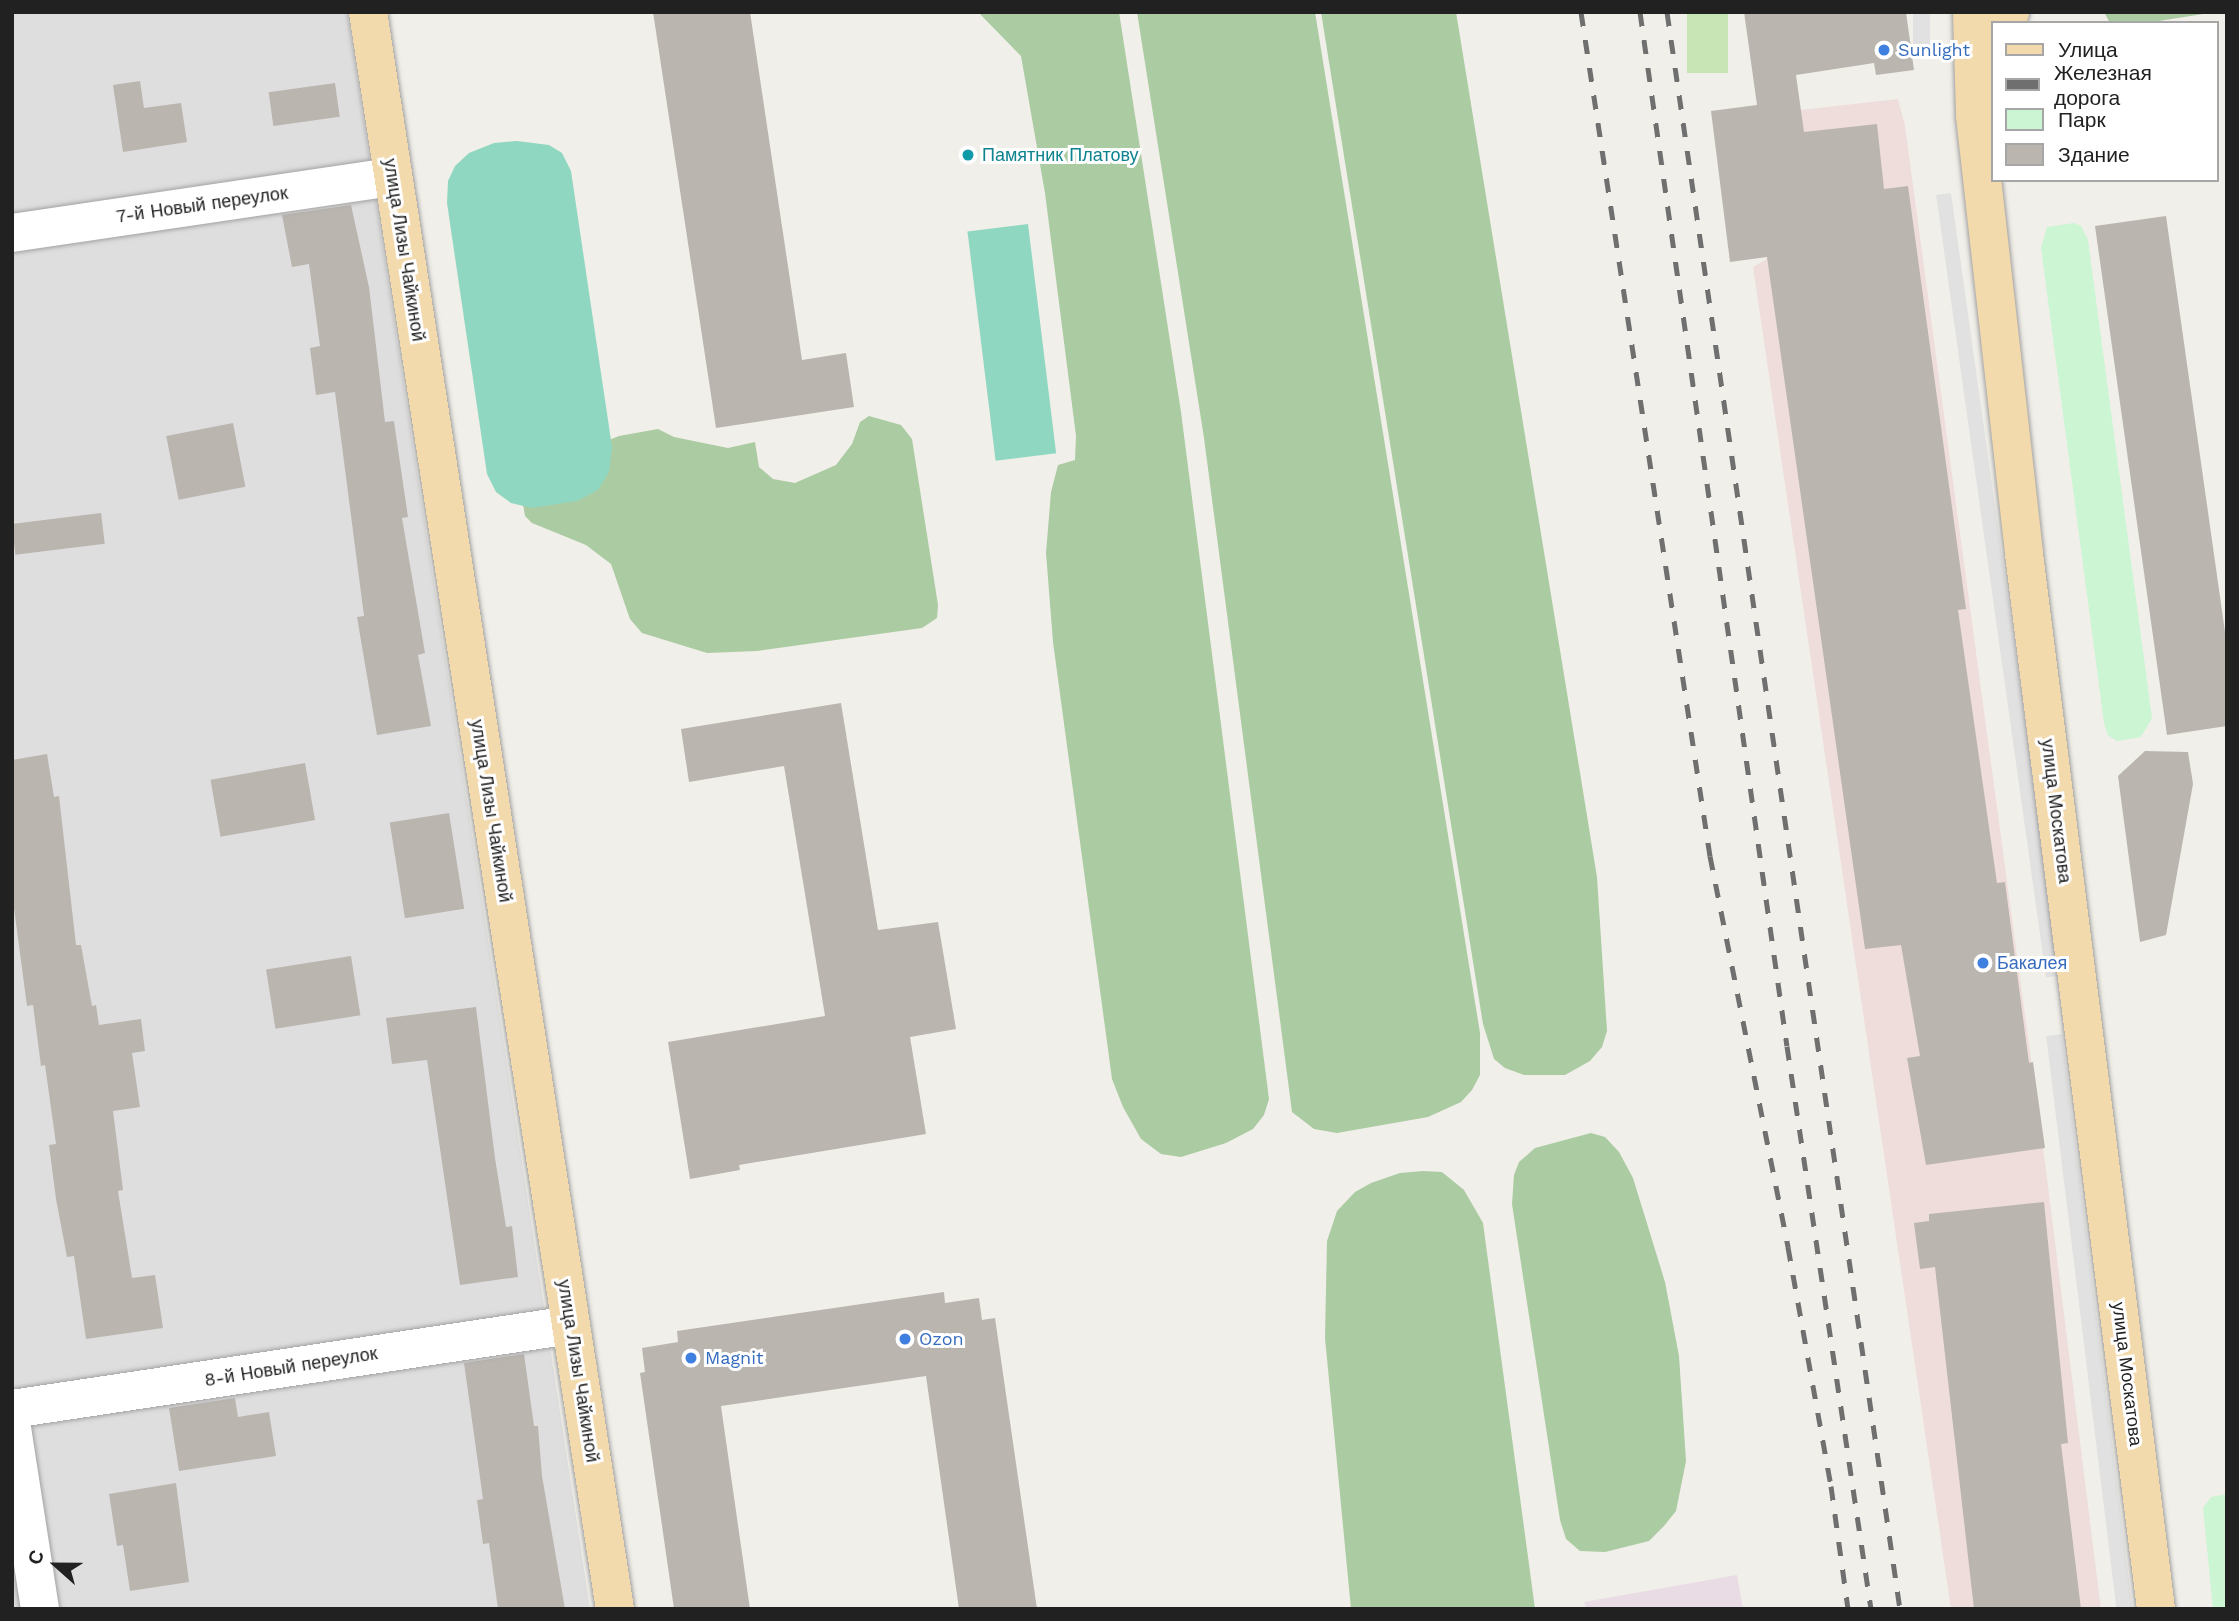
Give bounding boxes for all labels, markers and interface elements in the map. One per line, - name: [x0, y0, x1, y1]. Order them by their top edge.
- legend: [1990, 21, 2218, 182]
- text: Улица: [2058, 37, 2118, 62]
- place label: Sunlight: [1898, 39, 1970, 61]
- marker: Sunlight: [1876, 42, 1892, 58]
- text: Железная дорога: [2054, 60, 2152, 110]
- text: Парк: [2058, 107, 2106, 132]
- text: Здание: [2058, 142, 2130, 167]
- place label: Памятник Платову: [982, 144, 1139, 166]
- marker: Памятник Платову: [960, 147, 976, 163]
- street label: улица Лизы Чайкиной: [379, 157, 429, 343]
- street label: 7-й Новый переулок: [115, 182, 289, 228]
- street label: улица Лизы Чайкиной: [466, 718, 516, 904]
- street label: улица Москатова: [2036, 738, 2076, 884]
- place label: Бакалея: [1997, 952, 2067, 974]
- marker: Бакалея: [1975, 955, 1991, 971]
- street label: улица Лизы Чайкиной: [553, 1278, 603, 1464]
- street label: улица Москатова: [2107, 1301, 2147, 1447]
- place label: Ozon: [919, 1328, 964, 1350]
- marker: Ozon: [897, 1331, 913, 1347]
- street label: 8-й Новый переулок: [203, 1343, 379, 1391]
- place label: Magnit: [705, 1347, 763, 1369]
- marker: Magnit: [683, 1350, 699, 1366]
- north arrow: [21, 1530, 91, 1600]
- text: С: [23, 1547, 49, 1568]

